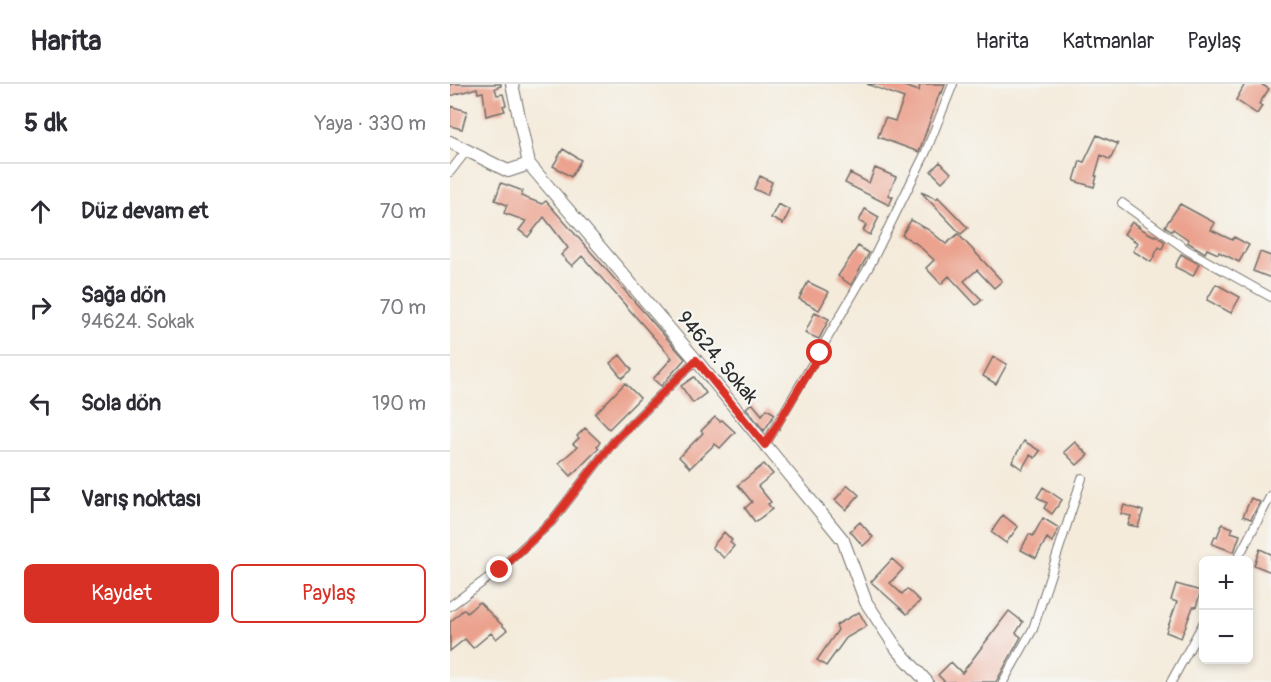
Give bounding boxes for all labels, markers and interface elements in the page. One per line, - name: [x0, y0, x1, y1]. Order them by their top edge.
- text: Harita: [30, 24, 101, 59]
- text: Harita: [976, 28, 1029, 55]
- text: Katmanlar: [1062, 28, 1154, 55]
- text: Paylaş: [1187, 28, 1241, 55]
- text: 5 dk: [24, 107, 67, 139]
- text: Yaya · 330 m: [315, 111, 426, 136]
- icon: ahead: [24, 195, 57, 228]
- text: Düz devam et: [81, 197, 208, 225]
- text: 70 m: [380, 199, 426, 224]
- text: Sağa dön: [81, 281, 166, 309]
- icon: right: [24, 291, 57, 324]
- text: 70 m: [380, 295, 426, 320]
- street label: 94624. Sokak: [672, 306, 764, 409]
- text: 94624. Sokak: [81, 309, 194, 334]
- route start: [806, 339, 832, 365]
- icon: left: [24, 387, 57, 420]
- text: Sola dön: [81, 389, 161, 417]
- text: 190 m: [372, 391, 426, 416]
- icon: arrive: [24, 483, 57, 516]
- text: Varış noktası: [81, 485, 202, 513]
- route end: [486, 556, 512, 582]
- map controls: [1199, 556, 1253, 664]
- button: +: [1199, 556, 1253, 610]
- button: Kaydet: [24, 564, 219, 623]
- button: Paylaş: [231, 564, 426, 623]
- button: −: [1199, 610, 1253, 664]

